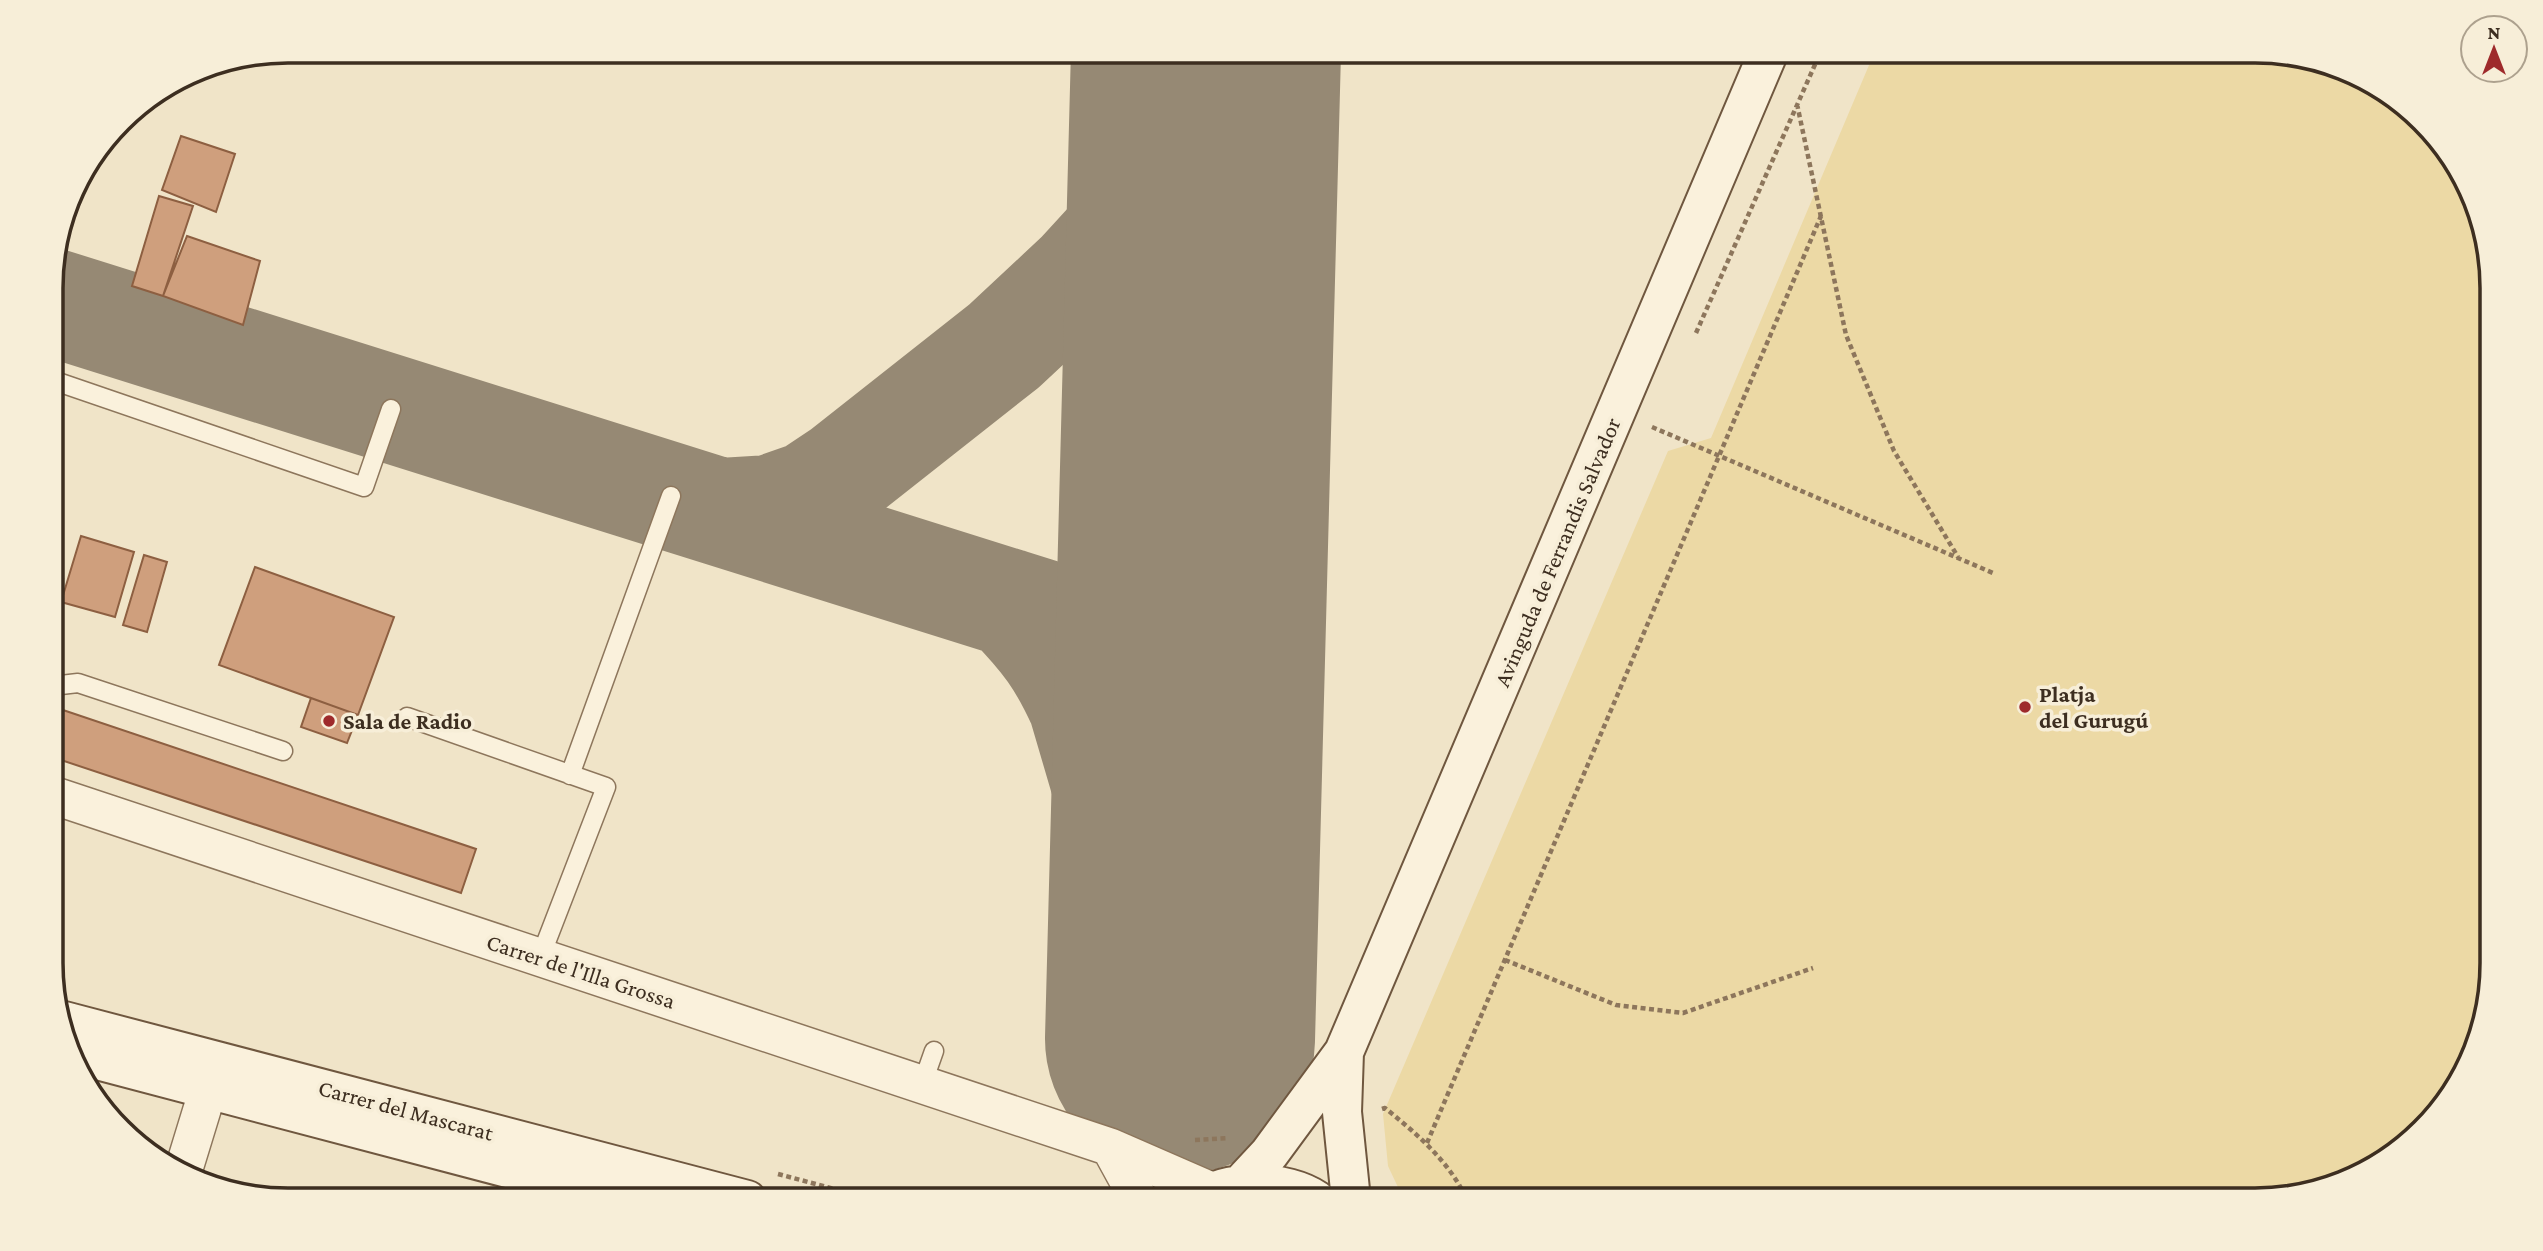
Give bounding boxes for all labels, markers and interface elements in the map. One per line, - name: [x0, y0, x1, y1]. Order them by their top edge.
- north arrow: [2459, 14, 2529, 84]
- text: N: [2488, 22, 2501, 43]
- street label: Avinguda de Ferrandis Salvador: [1488, 413, 1626, 691]
- place label: Platja del Gurugú: [2039, 681, 2148, 733]
- marker: Platja del Gurugú: [2017, 699, 2033, 715]
- place label: Sala de Radio: [343, 708, 472, 734]
- marker: Sala de Radio: [321, 713, 337, 729]
- street label: Carrer de l'Illa Grossa: [483, 928, 679, 1014]
- street label: Carrer del Mascarat: [316, 1074, 497, 1146]

